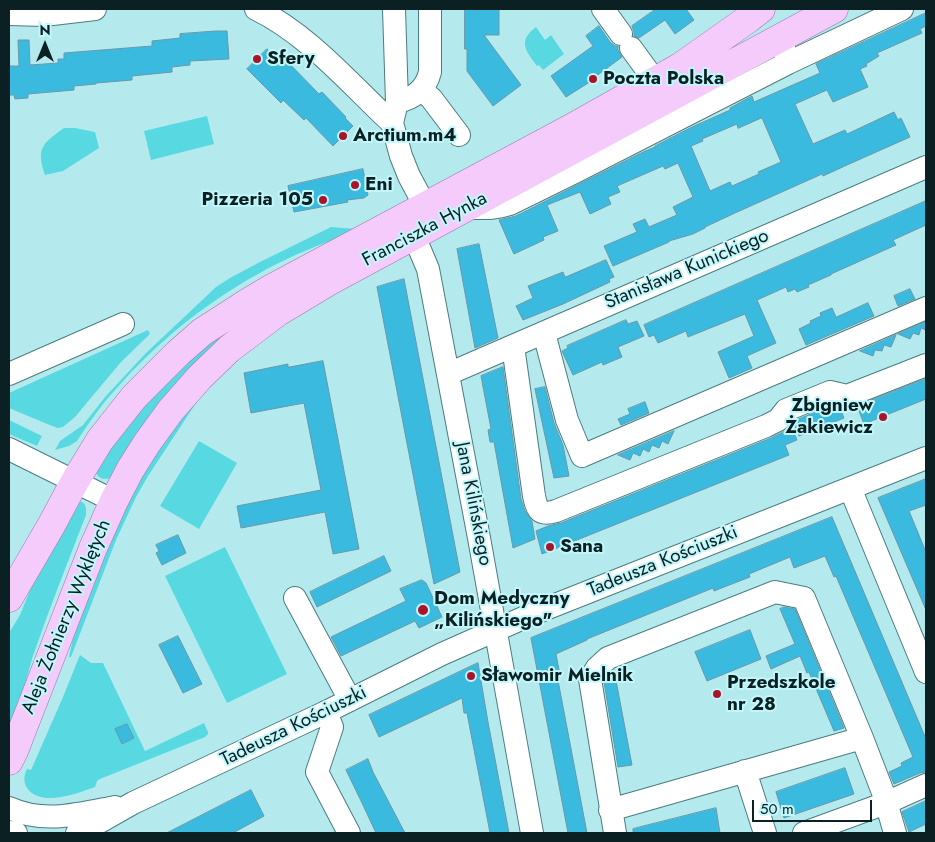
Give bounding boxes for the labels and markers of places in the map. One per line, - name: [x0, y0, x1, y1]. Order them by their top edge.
- place label: Sfery: [267, 48, 315, 70]
- marker: Sfery: [251, 53, 263, 65]
- place label: Poczta Polska: [603, 68, 724, 90]
- marker: Poczta Polska: [587, 73, 599, 85]
- place label: Arctium.m4: [353, 125, 457, 147]
- marker: Arctium.m4: [337, 130, 349, 142]
- place label: Eni: [365, 174, 393, 196]
- marker: Eni: [349, 179, 361, 191]
- place label: Pizzeria 105: [201, 189, 313, 211]
- marker: Pizzeria 105: [317, 194, 329, 206]
- place label: Zbigniew Żakiewicz: [785, 395, 873, 439]
- marker: Zbigniew Żakiewicz: [877, 411, 889, 423]
- place label: Sana: [560, 536, 603, 558]
- marker: Sana: [544, 541, 556, 553]
- place label: Dom Medyczny „Kilińskiego": [434, 588, 570, 632]
- marker: Dom Medyczny „Kilińskiego": [416, 603, 430, 617]
- place label: Sławomir Mielnik: [481, 665, 633, 687]
- marker: Sławomir Mielnik: [465, 670, 477, 682]
- place label: Przedszkole nr 28: [727, 672, 836, 716]
- marker: Przedszkole nr 28: [711, 688, 723, 700]

